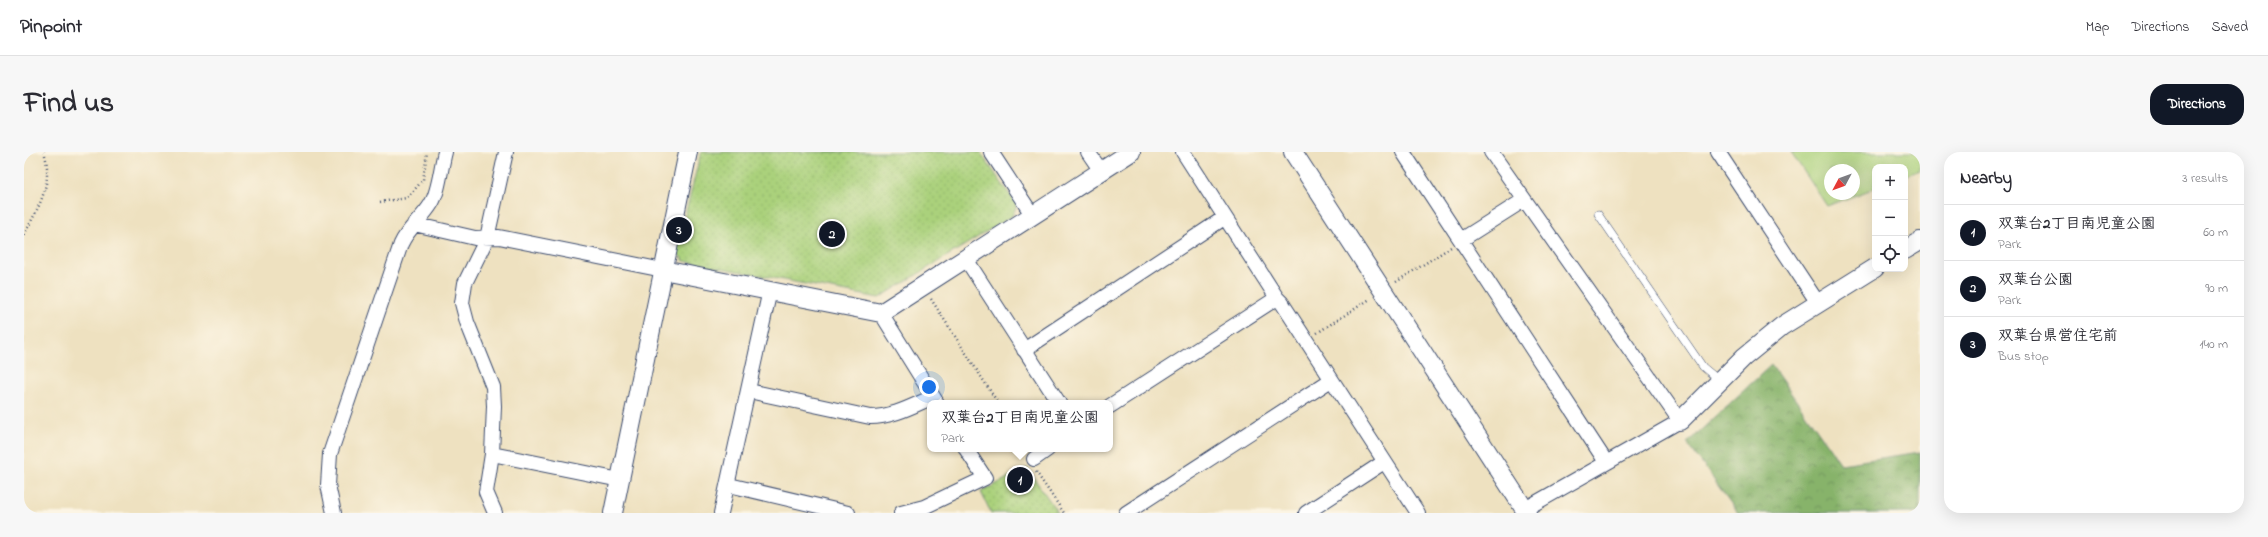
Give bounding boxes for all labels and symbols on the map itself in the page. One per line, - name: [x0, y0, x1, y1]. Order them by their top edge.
- north arrow: [1824, 164, 1860, 200]
- pin: 3: [666, 215, 692, 245]
- pin: 2: [819, 219, 845, 249]
- your location: [919, 377, 939, 397]
- pin: 1: [1007, 465, 1033, 495]

